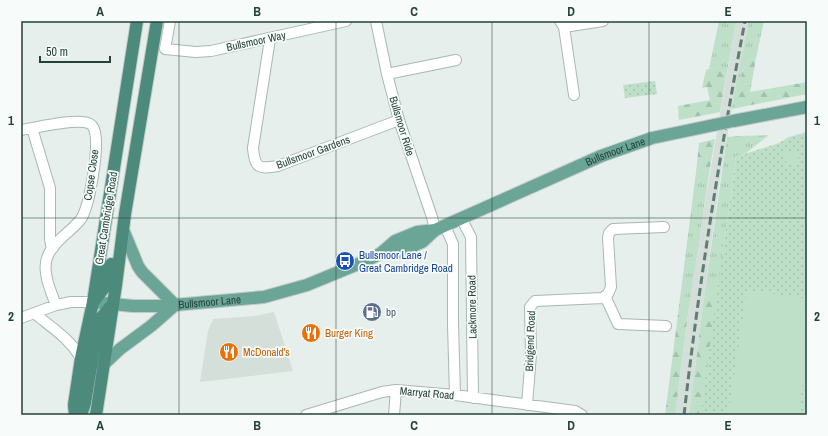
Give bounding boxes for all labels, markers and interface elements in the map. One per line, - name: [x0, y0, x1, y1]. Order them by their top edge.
- text: A: [96, 3, 104, 20]
- text: B: [253, 3, 261, 20]
- text: C: [410, 3, 418, 20]
- text: D: [567, 3, 575, 20]
- text: E: [724, 3, 732, 20]
- street label: Bullsmoor Way: [225, 28, 287, 54]
- scale bar: [40, 38, 110, 64]
- text: 50 m: [46, 44, 68, 60]
- street label: Bullsmoor Ride: [386, 94, 418, 158]
- text: 1: [8, 112, 14, 129]
- text: 1: [814, 112, 820, 129]
- street label: Bullsmoor Gardens: [274, 132, 352, 172]
- street label: Bullsmoor Lane: [583, 134, 647, 169]
- street label: Copse Close: [80, 148, 102, 202]
- street label: Great Cambridge Road: [92, 171, 120, 265]
- place label: Bullsmoor Lane / Great Cambridge Road: [359, 248, 453, 275]
- bus stop icon: Bullsmoor Lane / Great Cambridge Road: [334, 250, 356, 272]
- street label: Lackmore Road: [464, 275, 480, 339]
- street label: Bullsmoor Lane: [178, 292, 242, 312]
- fuel station icon: bp: [361, 301, 383, 323]
- place label: bp: [386, 305, 396, 319]
- text: 2: [8, 308, 14, 325]
- text: 2: [814, 308, 820, 325]
- street label: Bridgend Road: [522, 310, 538, 372]
- restaurant icon: Burger King: [300, 322, 322, 344]
- place label: Burger King: [325, 326, 373, 340]
- restaurant icon: McDonald's: [218, 341, 240, 363]
- place label: McDonald's: [243, 345, 290, 359]
- street label: Marryat Road: [399, 384, 455, 402]
- text: A: [96, 417, 104, 434]
- text: B: [253, 417, 261, 434]
- text: C: [410, 417, 418, 434]
- text: D: [567, 417, 575, 434]
- text: E: [724, 417, 732, 434]

